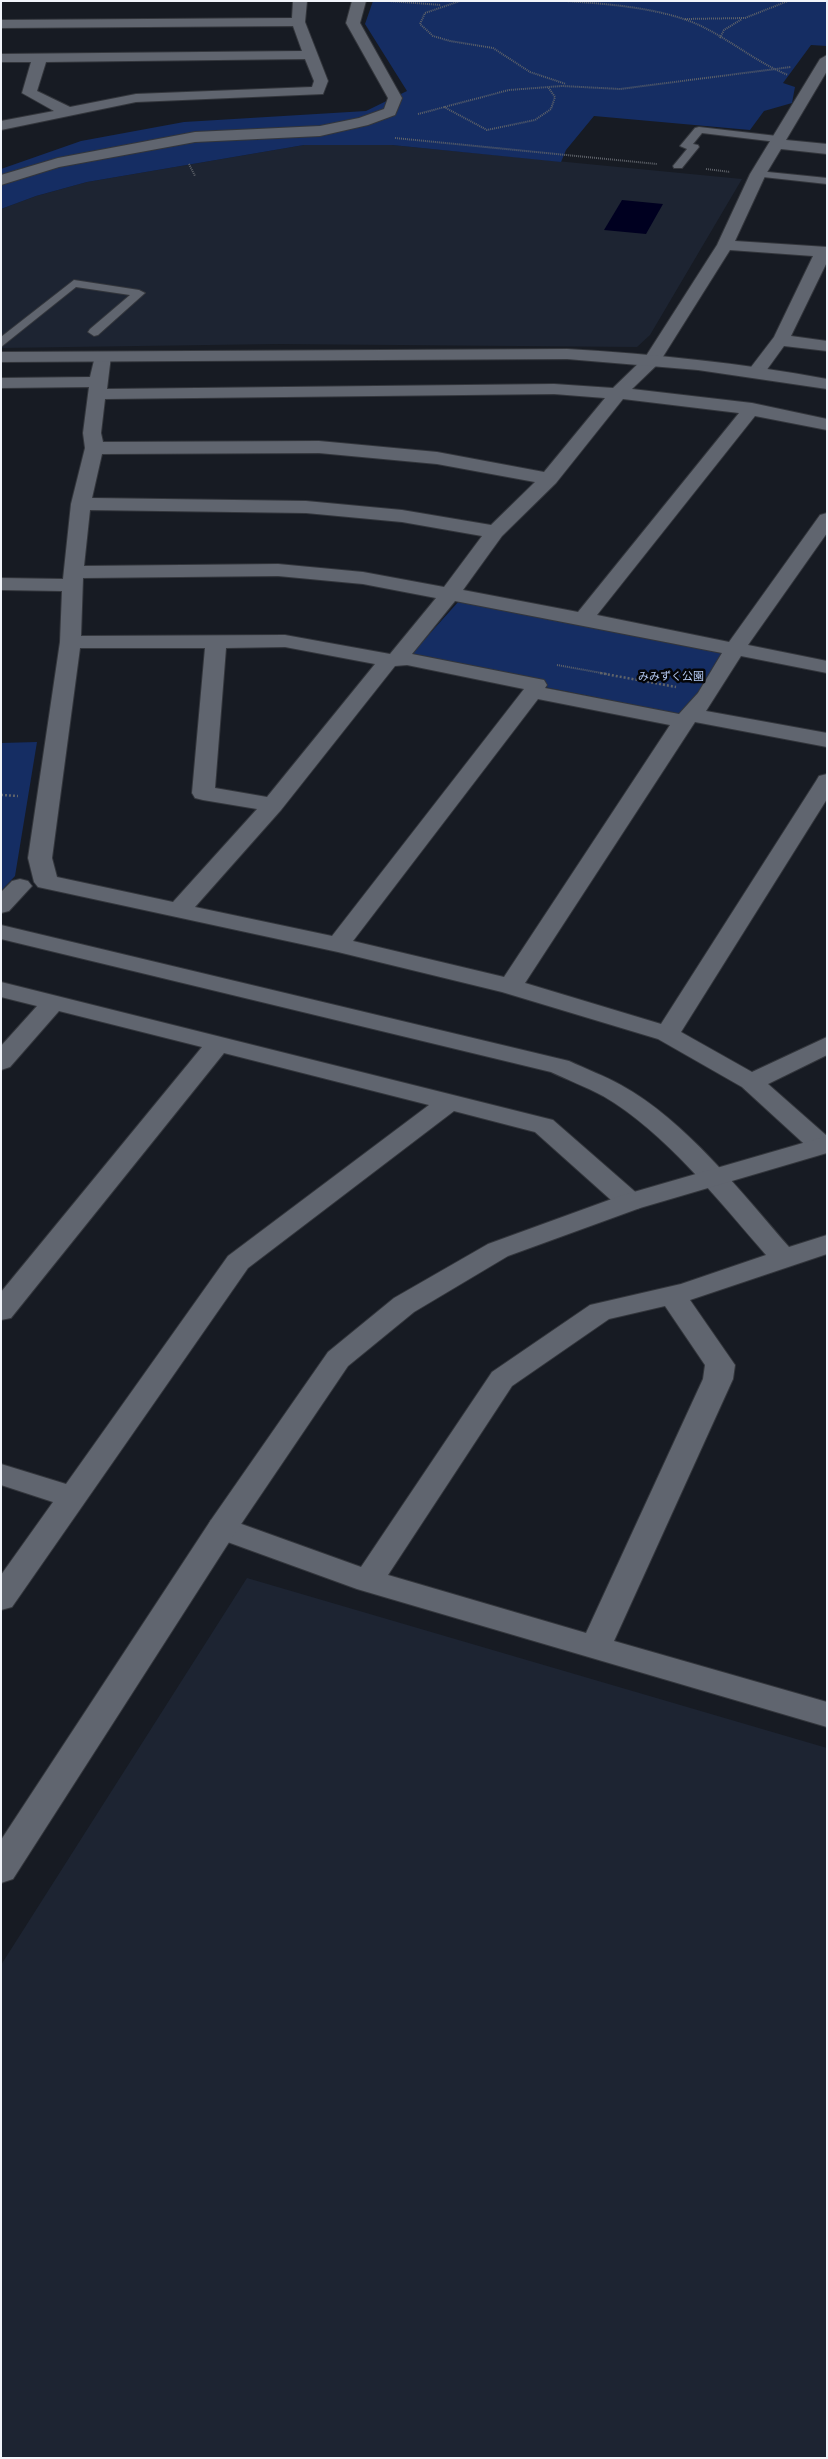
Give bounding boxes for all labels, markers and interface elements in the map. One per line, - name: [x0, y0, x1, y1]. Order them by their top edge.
- park label: みみずく公園: [638, 670, 704, 684]

